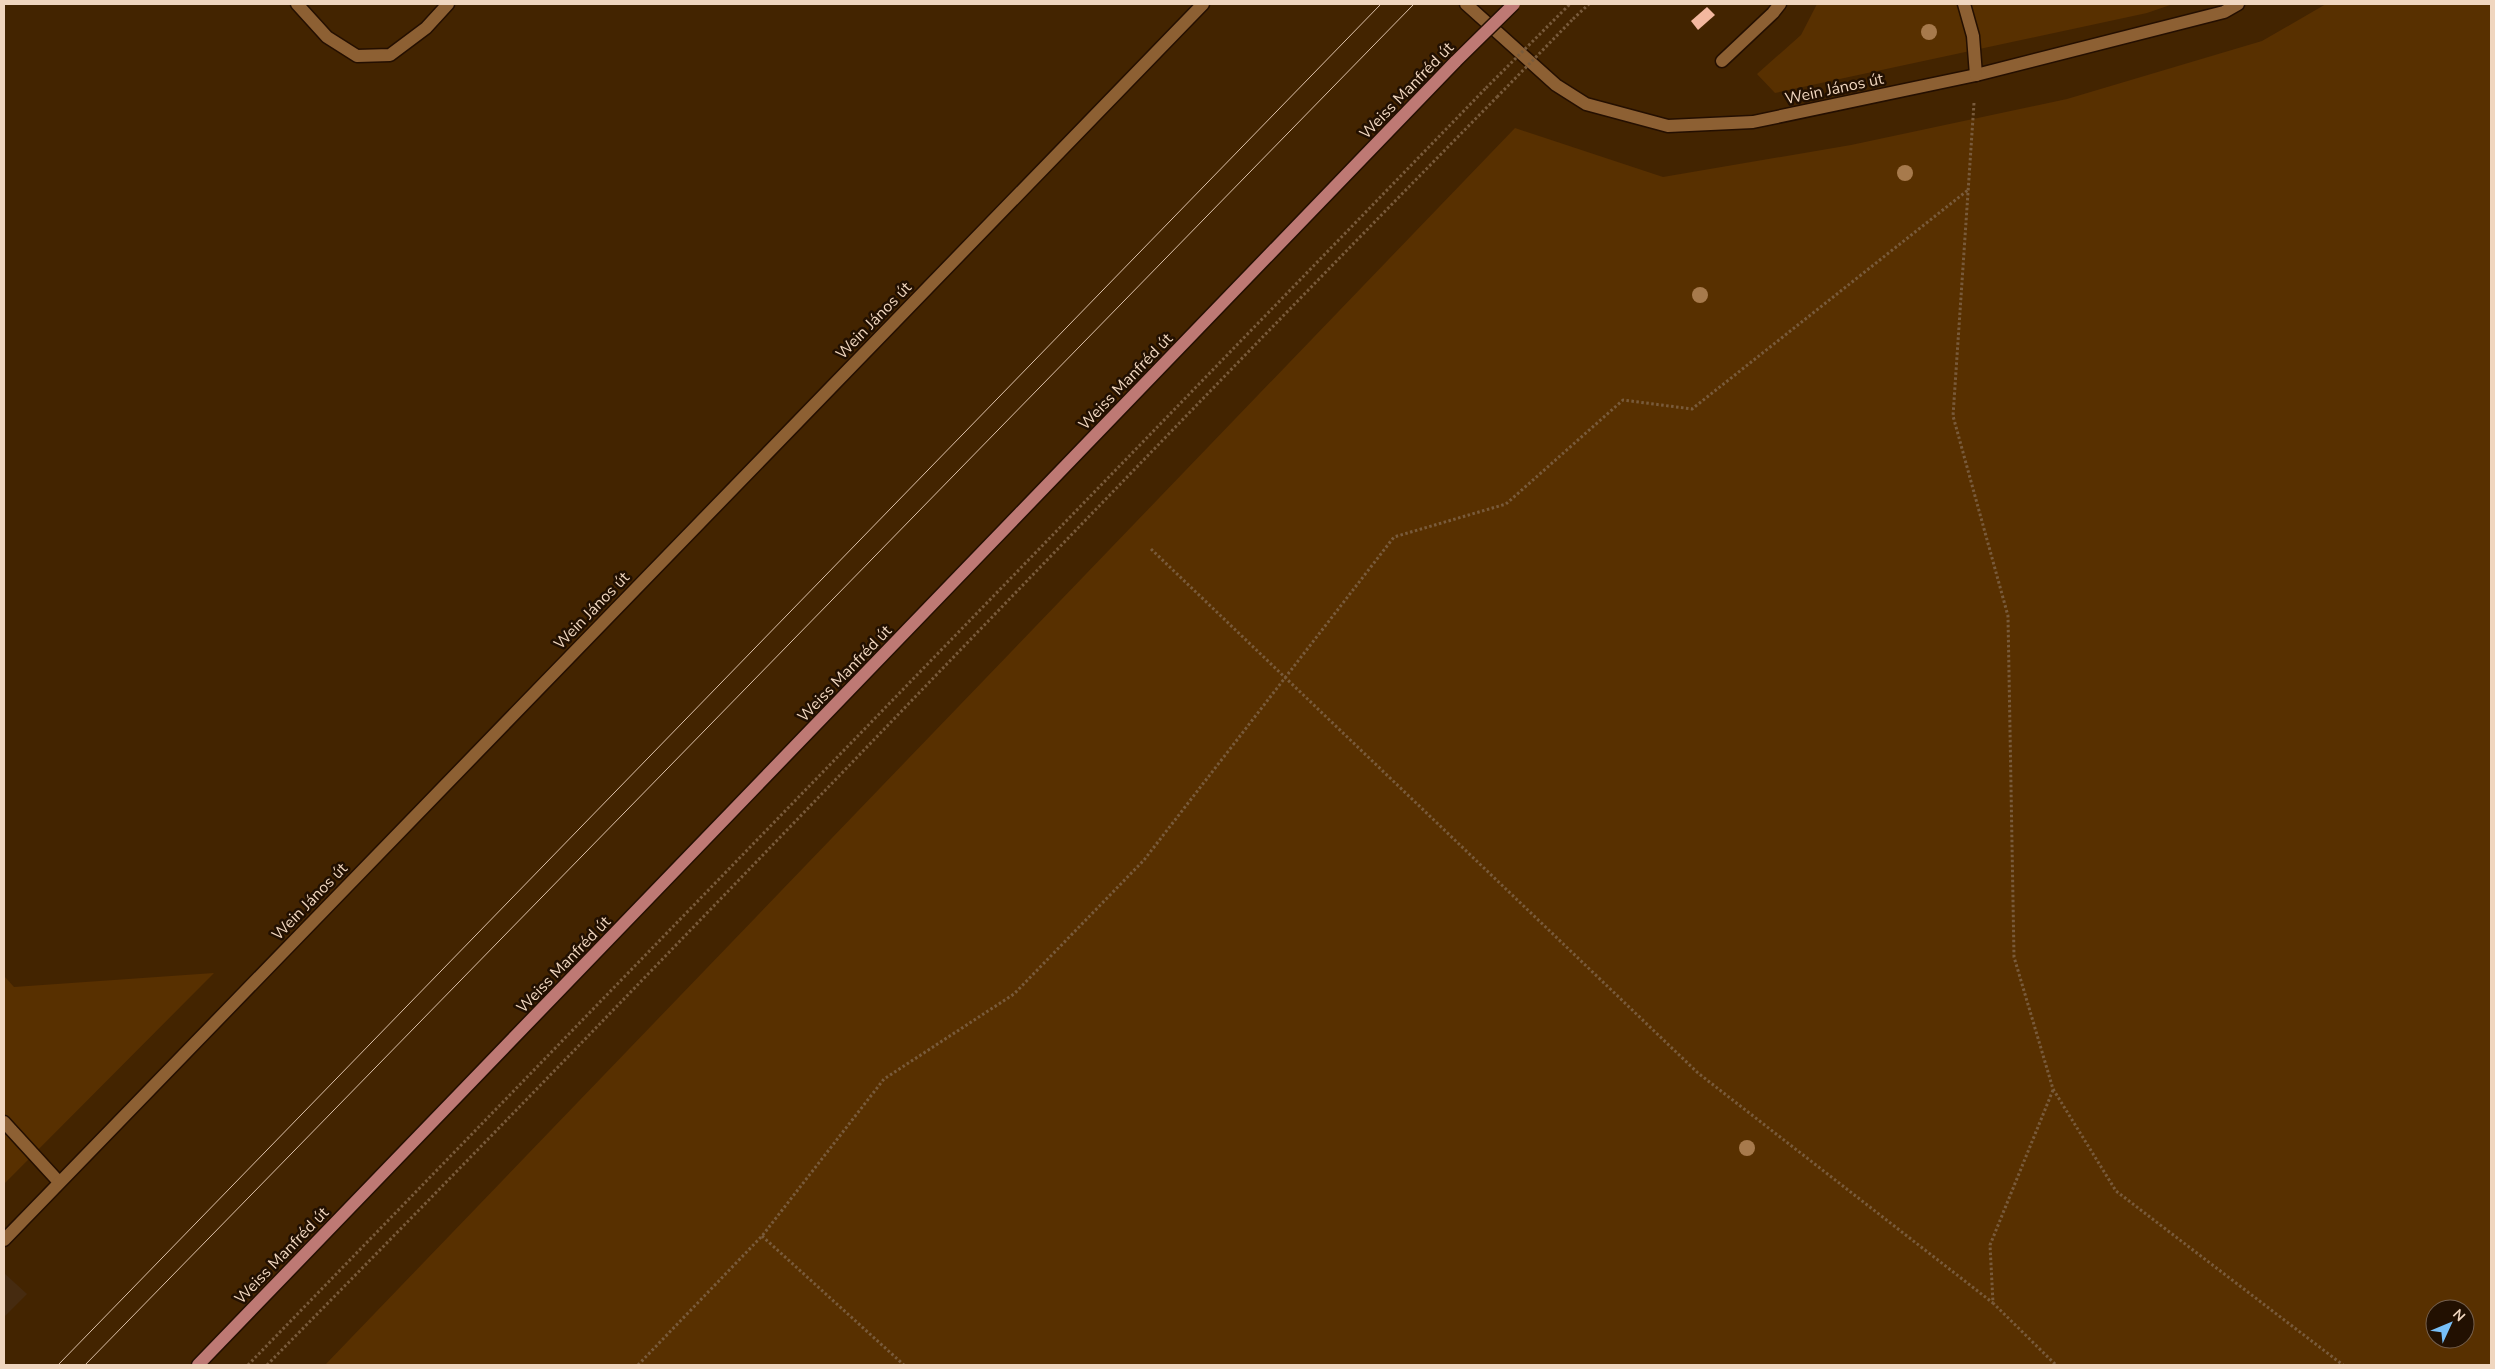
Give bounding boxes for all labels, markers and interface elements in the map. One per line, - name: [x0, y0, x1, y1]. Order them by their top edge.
- street label: Weiss Manfréd út: [1355, 37, 1459, 144]
- street label: Wein János út: [1783, 68, 1886, 110]
- street label: Wein János út: [831, 277, 917, 364]
- street label: Weiss Manfréd út: [1074, 328, 1178, 435]
- street label: Wein János út: [549, 567, 635, 654]
- street label: Weiss Manfréd út: [793, 620, 897, 727]
- street label: Wein János út: [267, 858, 353, 945]
- street label: Weiss Manfréd út: [512, 911, 616, 1018]
- street label: Weiss Manfréd út: [230, 1202, 334, 1309]
- north arrow: [2425, 1299, 2475, 1349]
- text: N: [2449, 1305, 2469, 1326]

